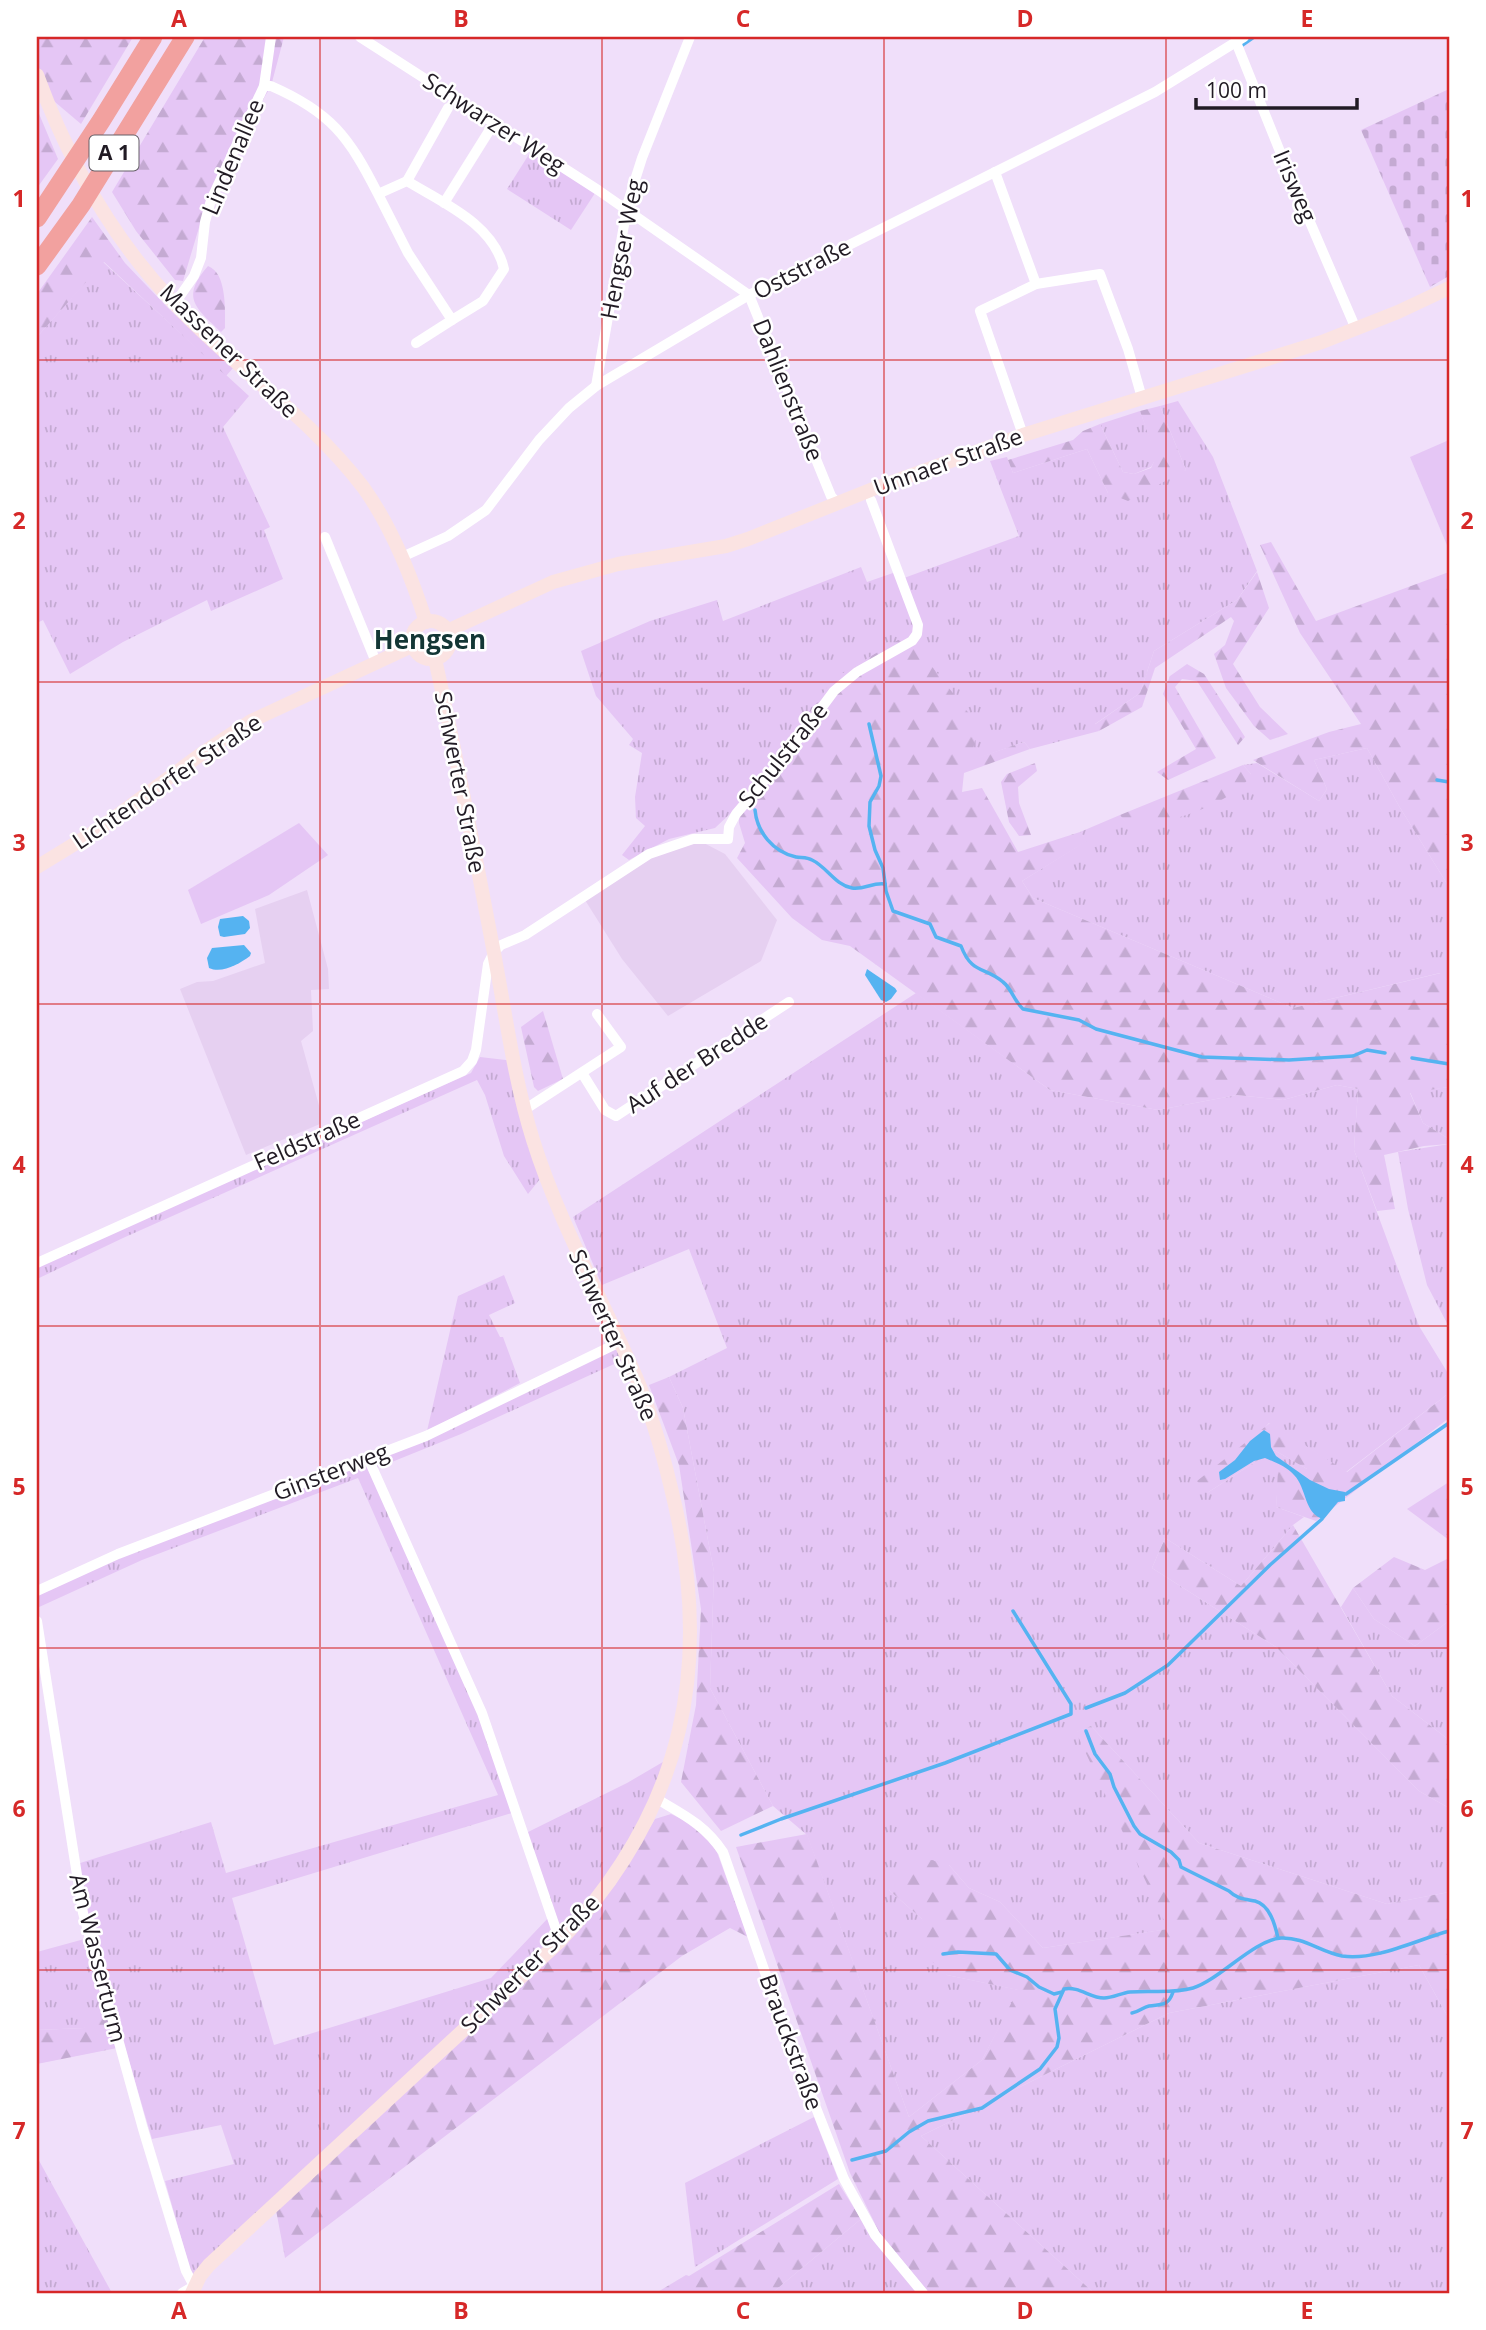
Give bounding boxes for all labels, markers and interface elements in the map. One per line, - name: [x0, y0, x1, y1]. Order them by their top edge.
- text: A: [171, 2, 187, 34]
- text: B: [453, 2, 469, 34]
- text: C: [736, 2, 750, 34]
- text: D: [1016, 2, 1034, 34]
- text: E: [1301, 2, 1313, 34]
- street label: Schwarzer Weg: [417, 64, 572, 180]
- scale bar: [1196, 66, 1356, 110]
- text: 100 m: [1206, 76, 1267, 104]
- street label: Lindenallee: [193, 94, 271, 220]
- road number: A 1: [90, 136, 138, 170]
- street label: Irisweg: [1266, 144, 1326, 227]
- street label: Hengser Weg: [592, 175, 650, 322]
- text: 1: [12, 182, 26, 214]
- text: 1: [1460, 182, 1474, 214]
- street label: Oststraße: [747, 230, 856, 306]
- street label: Massener Straße: [154, 276, 306, 425]
- street label: Dahlienstraße: [746, 314, 832, 466]
- street label: Unnaer Straße: [869, 419, 1027, 503]
- text: 2: [12, 504, 26, 536]
- text: 2: [1460, 504, 1474, 536]
- district label: Hengsen: [374, 621, 486, 657]
- street label: Schwerter Straße: [428, 688, 494, 875]
- street label: Schulstraße: [730, 695, 834, 813]
- street label: Lichtendorfer Straße: [66, 706, 267, 856]
- text: 3: [12, 826, 26, 858]
- text: 3: [1460, 826, 1474, 858]
- street label: Auf der Bredde: [619, 1004, 774, 1120]
- street label: Feldstraße: [248, 1102, 365, 1178]
- text: 4: [12, 1148, 26, 1180]
- text: 4: [1460, 1148, 1474, 1180]
- street label: Schwerter Straße: [562, 1244, 666, 1425]
- street label: Ginsterweg: [268, 1434, 393, 1508]
- text: 5: [12, 1470, 26, 1502]
- text: 5: [1460, 1470, 1474, 1502]
- text: 6: [12, 1792, 26, 1824]
- text: 6: [1460, 1792, 1474, 1824]
- street label: Am Wasserturm: [63, 1870, 135, 2046]
- street label: Schwerter Straße: [453, 1887, 606, 2040]
- street label: Brauckstraße: [752, 1969, 831, 2114]
- text: 7: [12, 2114, 26, 2146]
- text: 7: [1460, 2114, 1474, 2146]
- text: A: [171, 2294, 187, 2326]
- text: B: [453, 2294, 469, 2326]
- text: C: [736, 2294, 750, 2326]
- text: D: [1016, 2294, 1034, 2326]
- text: E: [1301, 2294, 1313, 2326]

